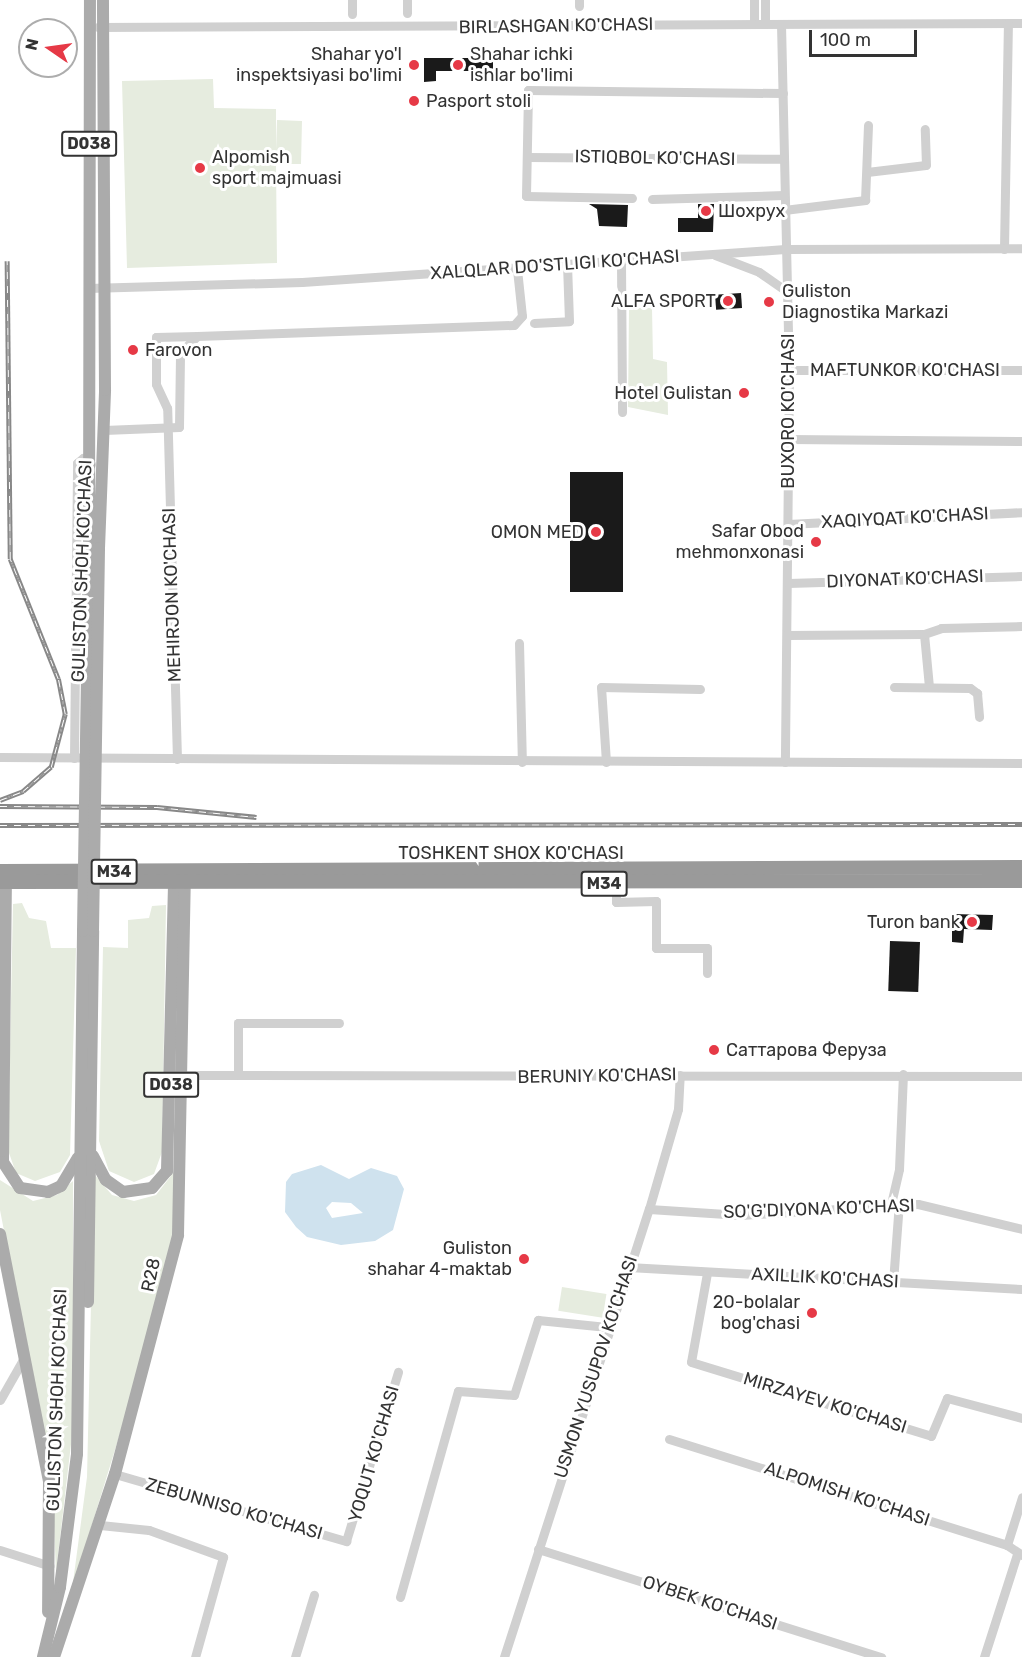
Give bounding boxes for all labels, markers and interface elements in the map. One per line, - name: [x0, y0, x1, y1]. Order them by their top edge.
- street label: BIRLASHGAN KO'CHASI: [458, 14, 654, 38]
- north arrow: [18, 18, 78, 78]
- scale bar: [812, 18, 920, 56]
- text: 100 m: [820, 29, 871, 51]
- text: N: [21, 37, 42, 52]
- place label: Shahar yo'l inspektsiyasi bo'limi: [236, 44, 402, 86]
- place label: Shahar ichki ishlar bo'limi: [470, 44, 574, 86]
- marker: Shahar yo'l inspektsiyasi bo'limi: [407, 58, 421, 72]
- marker: Shahar ichki ishlar bo'limi: [451, 58, 465, 72]
- place label: Pasport stoli: [426, 90, 531, 112]
- marker: Pasport stoli: [407, 94, 421, 108]
- road number: D038: [60, 131, 118, 157]
- street label: ISTIQBOL KO'CHASI: [574, 146, 736, 170]
- place label: Alpomish sport majmuasi: [212, 147, 342, 190]
- marker: Alpomish sport majmuasi: [193, 161, 207, 175]
- place label: Шохрух: [718, 200, 785, 222]
- marker: Шохрух: [699, 204, 713, 218]
- street label: XALQLAR DO'STLIGI KO'CHASI: [430, 246, 680, 284]
- place label: Guliston Diagnostika Markazi: [782, 281, 948, 324]
- place label: ALFA SPORT: [611, 290, 716, 312]
- marker: Guliston Diagnostika Markazi: [760, 293, 778, 311]
- marker: ALFA SPORT: [721, 294, 735, 308]
- street label: BUXORO KO'CHASI: [777, 333, 799, 489]
- place label: Farovon: [145, 339, 212, 361]
- marker: Farovon: [126, 343, 140, 357]
- street label: MAFTUNKOR KO'CHASI: [810, 359, 1000, 381]
- place label: Hotel Gulistan: [614, 382, 732, 404]
- marker: Hotel Gulistan: [737, 386, 751, 400]
- street label: GULISTON SHOH KO'CHASI: [67, 459, 97, 683]
- street label: XAQIYQAT KO'CHASI: [821, 503, 989, 533]
- street label: MEHIRJON KO'CHASI: [158, 508, 186, 682]
- place label: OMON MED: [491, 521, 584, 543]
- place label: Safar Obod mehmonxonasi: [676, 521, 804, 564]
- marker: OMON MED: [589, 525, 603, 539]
- marker: Safar Obod mehmonxonasi: [809, 535, 823, 549]
- street label: DIYONAT KO'CHASI: [826, 565, 984, 593]
- street label: TOSHKENT SHOX KO'CHASI: [398, 842, 624, 864]
- road number: M34: [90, 859, 138, 885]
- road number: M34: [580, 871, 628, 897]
- place label: Turon bank: [867, 911, 960, 933]
- marker: Turon bank: [965, 915, 979, 929]
- place label: Саттарова Феруза: [726, 1039, 887, 1061]
- marker: Саттарова Феруза: [707, 1043, 721, 1057]
- street label: BERUNIY KO'CHASI: [517, 1064, 677, 1088]
- road number: D038: [142, 1072, 200, 1098]
- street label: SO'G'DIYONA KO'CHASI: [723, 1195, 915, 1223]
- place label: Guliston shahar 4-maktab: [367, 1238, 512, 1280]
- marker: Guliston shahar 4-maktab: [517, 1252, 531, 1266]
- street label: USMON YUSUPOV KO'CHASI: [550, 1252, 642, 1482]
- street label: R28: [137, 1256, 165, 1294]
- street label: AXILLIK KO'CHASI: [751, 1263, 899, 1293]
- street label: GULISTON SHOH KO'CHASI: [42, 1288, 72, 1512]
- place label: 20-bolalar bog'chasi: [713, 1292, 800, 1334]
- marker: 20-bolalar bog'chasi: [805, 1306, 819, 1320]
- street label: MIRZAYEV KO'CHASI: [740, 1368, 910, 1438]
- street label: YOQUT KO'CHASI: [344, 1383, 404, 1525]
- street label: ALPOMISH KO'CHASI: [762, 1457, 932, 1531]
- street label: ZEBUNNISO KO'CHASI: [143, 1473, 325, 1545]
- street label: OYBEK KO'CHASI: [640, 1571, 780, 1635]

